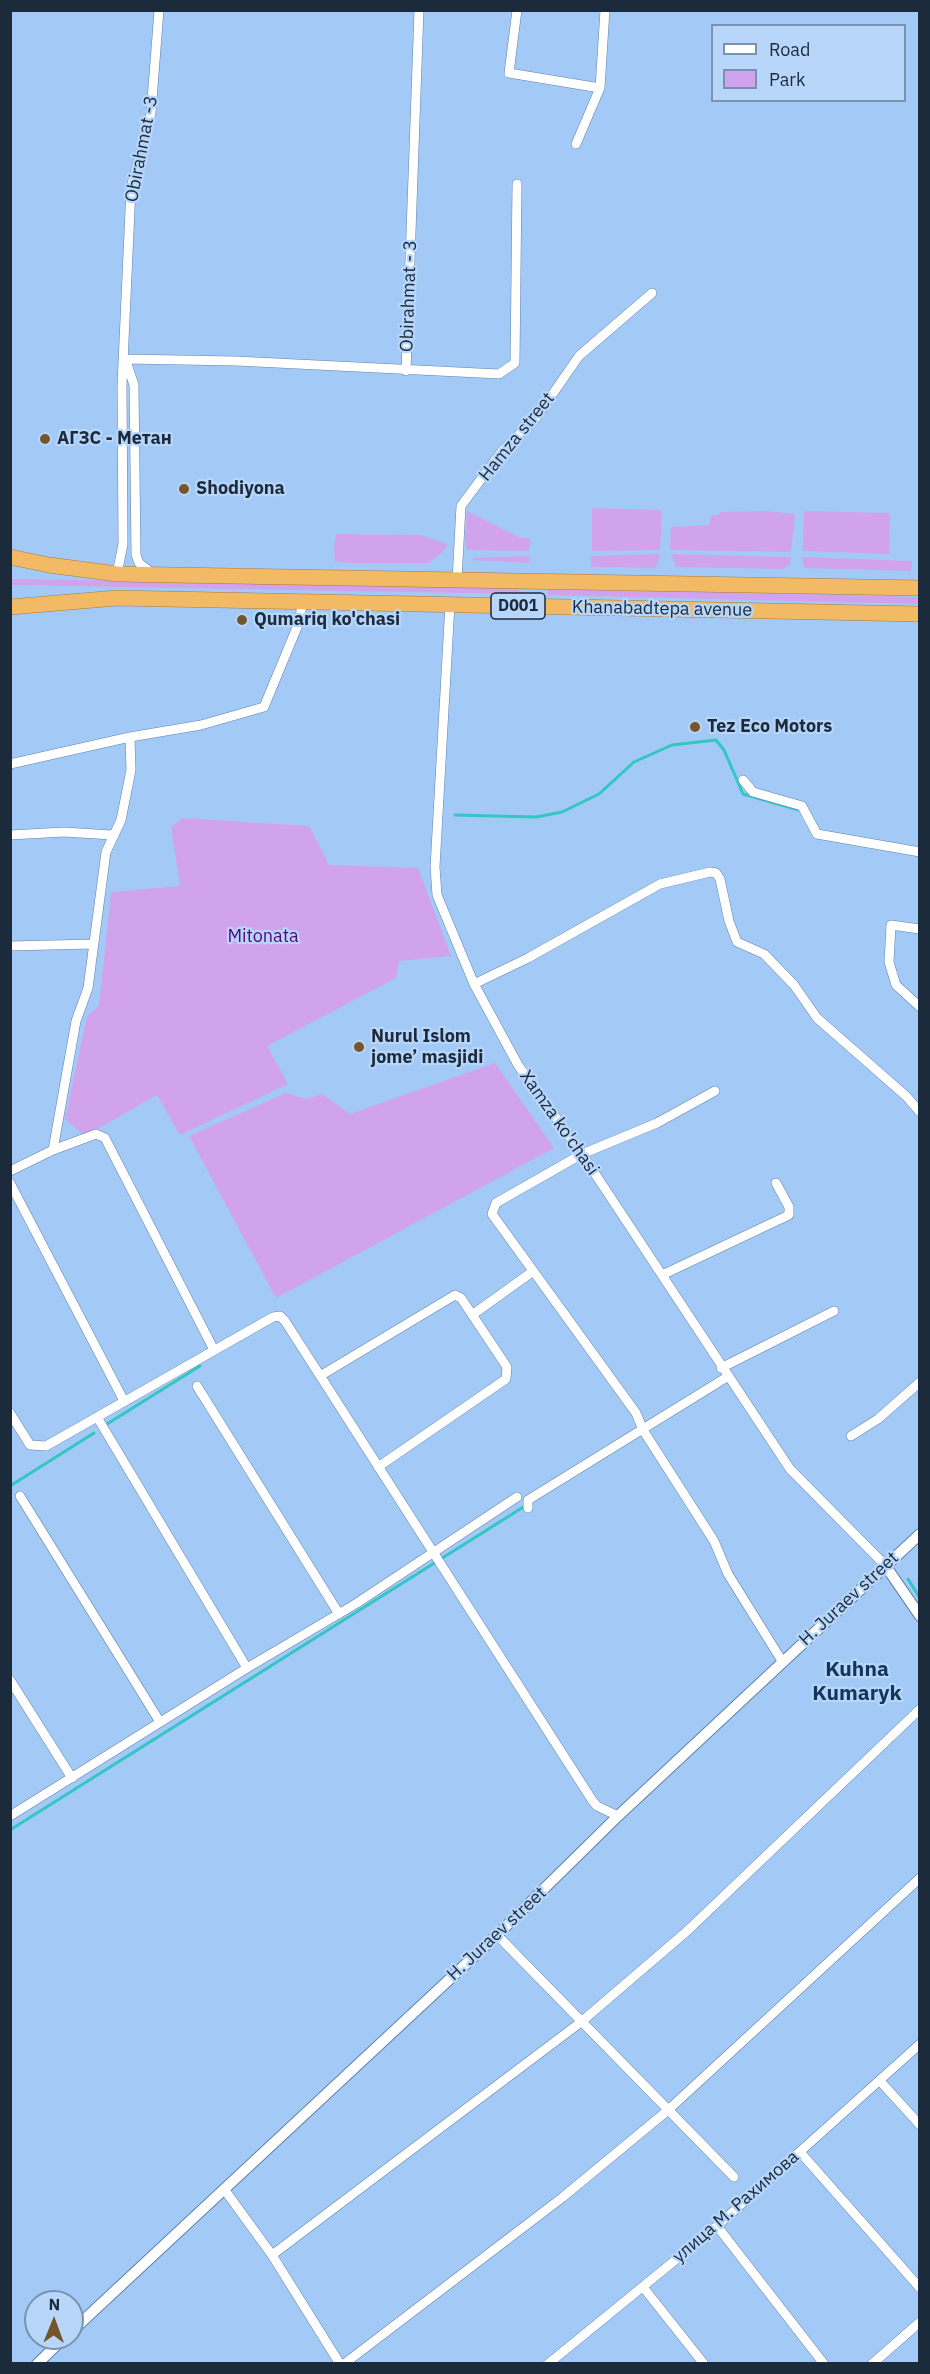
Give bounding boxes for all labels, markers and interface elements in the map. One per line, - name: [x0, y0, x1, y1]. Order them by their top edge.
- legend: [711, 24, 906, 102]
- text: Road: [769, 38, 810, 61]
- text: Park: [769, 68, 805, 91]
- street label: Obirahmat -3: [121, 94, 163, 204]
- street label: Obirahmat - 3: [396, 240, 422, 352]
- street label: Hamza street: [475, 388, 559, 486]
- place label: АГЗС - Метан: [57, 428, 172, 450]
- marker: АГЗС - Метан: [38, 432, 52, 446]
- place label: Shodiyona: [196, 478, 285, 500]
- marker: Shodiyona: [177, 482, 191, 496]
- road number: D001: [491, 593, 545, 619]
- street label: Khanabadtepa avenue: [572, 597, 752, 621]
- place label: Qumariq ko'chasi: [254, 609, 400, 631]
- marker: Qumariq ko'chasi: [235, 613, 249, 627]
- place label: Tez Eco Motors: [707, 716, 832, 738]
- marker: Tez Eco Motors: [688, 720, 702, 734]
- park label: Mitonata: [227, 926, 299, 948]
- place label: Nurul Islom jome’ masjidi: [371, 1026, 483, 1068]
- marker: Nurul Islom jome’ masjidi: [352, 1040, 366, 1054]
- street label: Xamza ko'chasi: [515, 1066, 603, 1180]
- street label: H. Juraev street: [795, 1548, 903, 1650]
- district label: Kuhna Kumaryk: [812, 1657, 902, 1707]
- street label: H. Juraev street: [443, 1883, 551, 1985]
- street label: улица М. Рахимова: [668, 2146, 804, 2268]
- north arrow: [24, 2290, 84, 2350]
- text: N: [48, 2294, 60, 2314]

